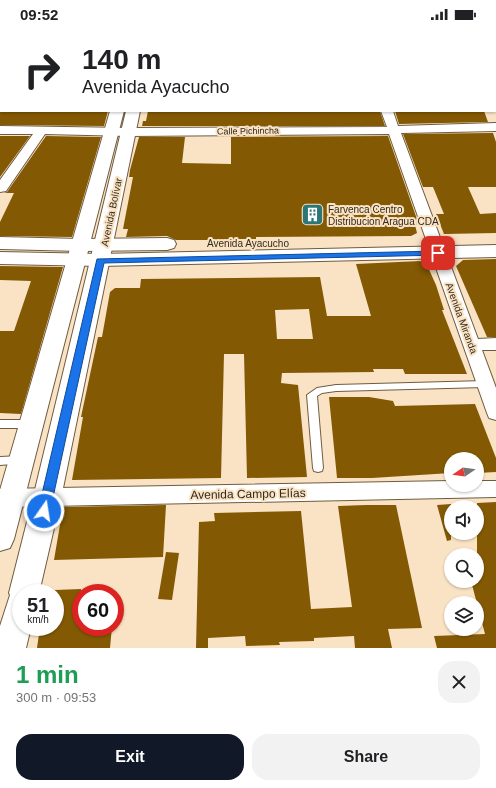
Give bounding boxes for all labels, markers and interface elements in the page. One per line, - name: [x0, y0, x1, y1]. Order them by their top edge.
- text: 09:52: [20, 6, 58, 23]
- icon: right: [16, 44, 68, 96]
- text: 140 m: [82, 44, 161, 75]
- text: Avenida Ayacucho: [82, 77, 229, 97]
- street label: Calle Pichincha: [217, 125, 279, 137]
- street label: Avenida Bolívar: [99, 176, 124, 247]
- building icon: Farvenca Centro Distribucion Aragua CDA: [299, 202, 325, 228]
- place label: Farvenca Centro Distribucion Aragua CDA: [328, 204, 439, 227]
- pin: [421, 236, 455, 270]
- street label: Avenida Ayacucho: [207, 238, 289, 249]
- icon: arrive: [427, 242, 449, 264]
- street label: Avenida Miranda: [444, 281, 480, 356]
- north arrow: [444, 452, 484, 492]
- map controls: [444, 452, 484, 636]
- street label: Avenida Campo Elías: [190, 486, 306, 502]
- position arrow: [23, 490, 65, 532]
- button: sound: [444, 500, 484, 540]
- button: search: [444, 548, 484, 588]
- speed limit sign: 60: [72, 584, 124, 636]
- text: 51: [27, 594, 49, 616]
- button: layers: [444, 596, 484, 636]
- text: km/h: [27, 614, 49, 625]
- text: 1 min: [16, 661, 79, 688]
- button: close: [438, 661, 480, 703]
- text: 300 m · 09:53: [16, 690, 96, 705]
- button: Exit: [16, 734, 244, 780]
- button: Share: [252, 734, 480, 780]

